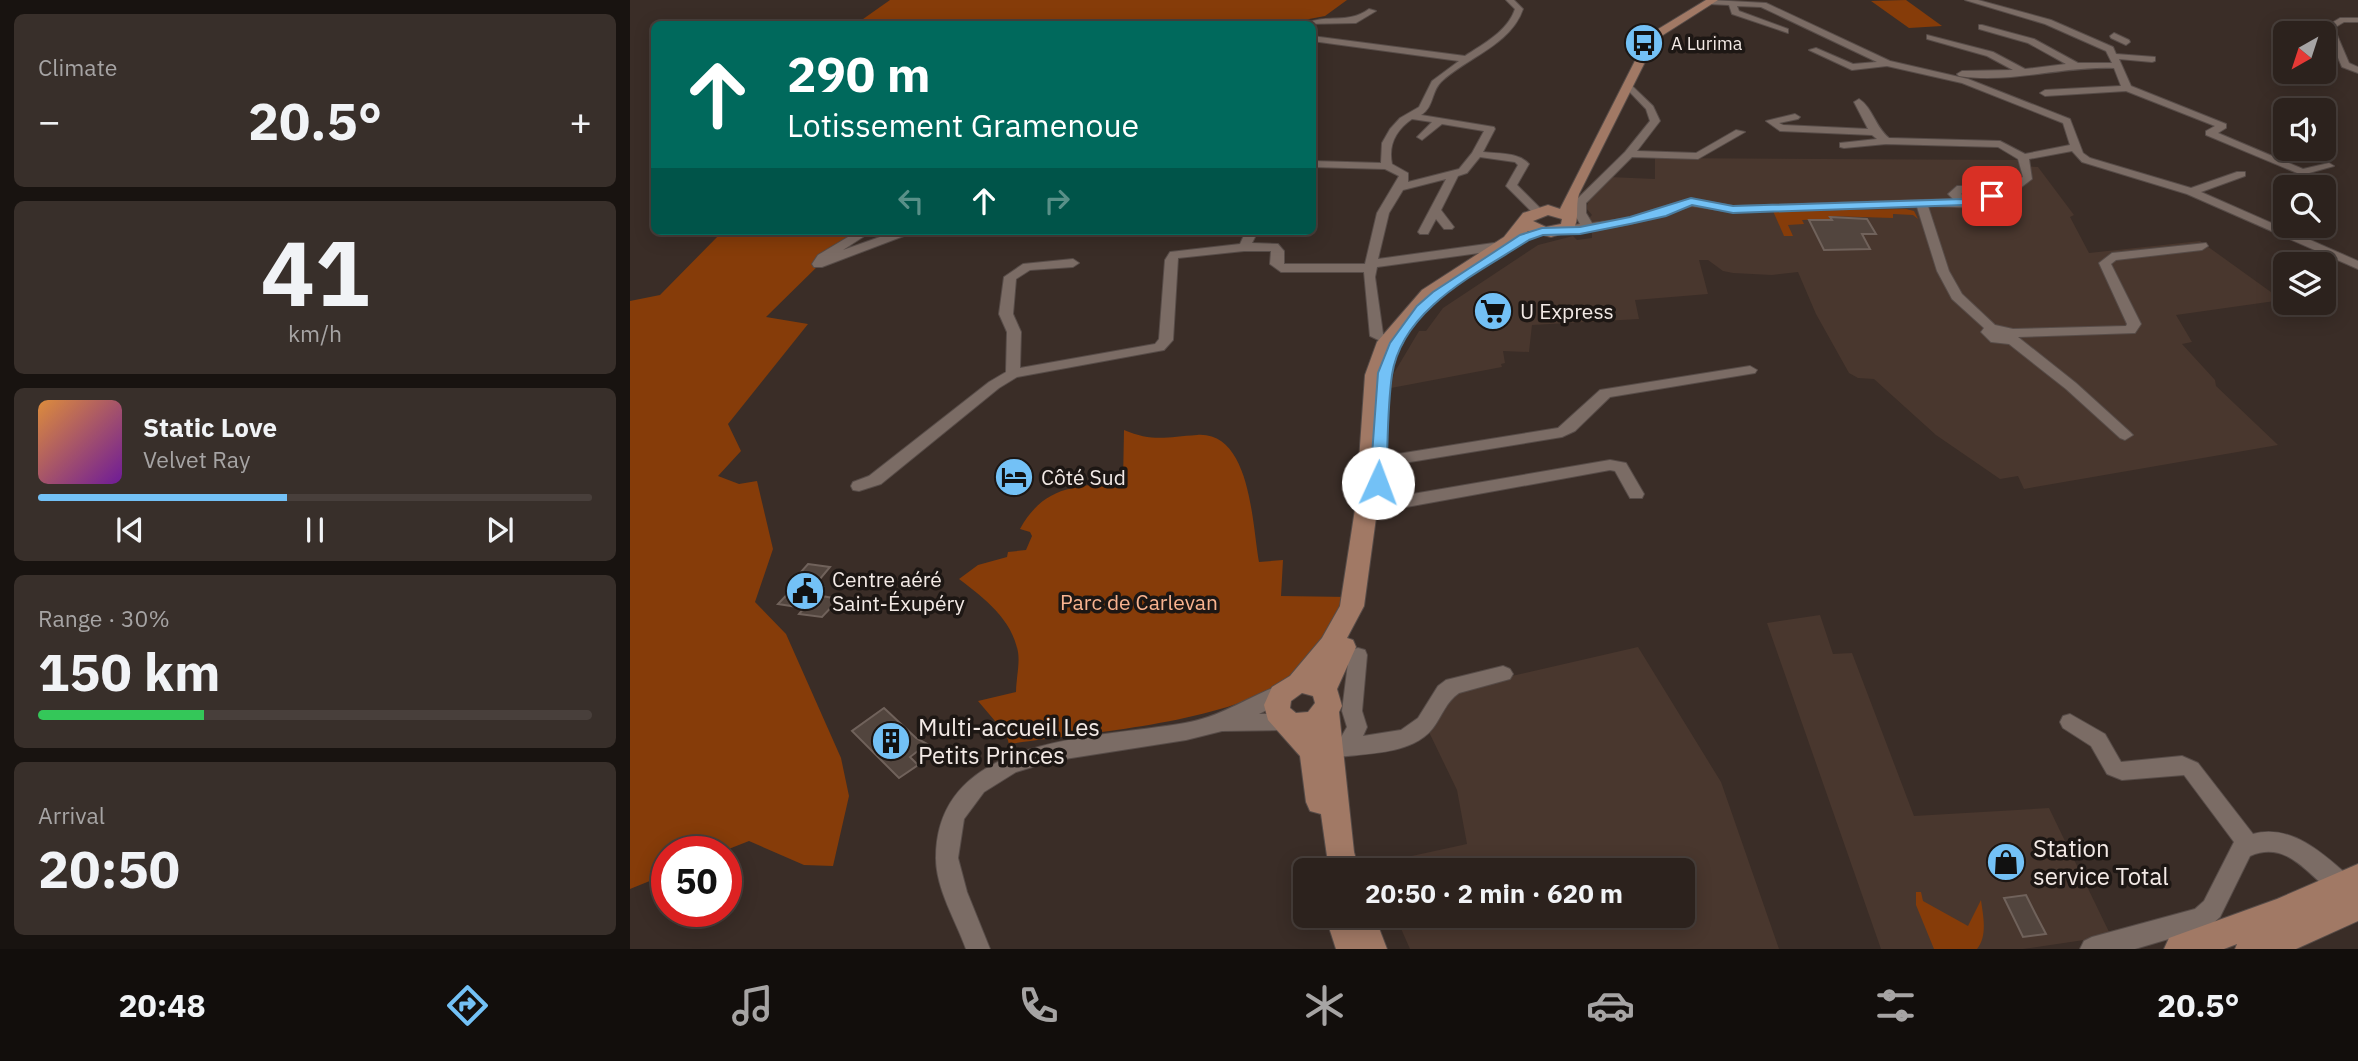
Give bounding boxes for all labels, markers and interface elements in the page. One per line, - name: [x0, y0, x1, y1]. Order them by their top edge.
- north arrow: [2273, 21, 2336, 84]
- map controls: [2273, 21, 2336, 315]
- bus stop icon: A Lurima: [1623, 22, 1665, 64]
- place label: A Lurima: [1671, 32, 1743, 55]
- text: 290 m: [787, 42, 931, 105]
- icon: ahead: [672, 49, 763, 140]
- text: Climate: [38, 52, 117, 82]
- text: 20.5°: [248, 87, 382, 154]
- text: −: [38, 96, 61, 145]
- text: +: [569, 96, 592, 145]
- button: sound: [2273, 98, 2336, 161]
- text: Lotissement Gramenoue: [787, 104, 1139, 146]
- pin: [1962, 166, 2022, 226]
- button: search: [2273, 175, 2336, 238]
- icon: arrive: [1973, 177, 2011, 215]
- icon: left: [892, 182, 930, 220]
- icon: ahead: [965, 182, 1003, 220]
- icon: right: [1038, 182, 1076, 220]
- text: 41: [260, 213, 370, 331]
- button: layers: [2273, 252, 2336, 315]
- supermarket icon: U Express: [1472, 290, 1514, 332]
- place label: U Express: [1520, 297, 1614, 325]
- text: km/h: [288, 318, 342, 348]
- text: Static Love: [143, 410, 277, 444]
- text: Velvet Ray: [143, 444, 250, 474]
- position arrow: [1341, 446, 1415, 520]
- hotel icon: Côté Sud: [993, 456, 1035, 498]
- place label: Côté Sud: [1041, 463, 1126, 491]
- icon: previous: [111, 511, 149, 549]
- icon: pause: [296, 511, 334, 549]
- icon: next: [481, 511, 519, 549]
- place label: Centre aéré Saint-Éxupéry: [832, 565, 965, 617]
- public building icon: Centre aéré Saint-Éxupéry: [784, 570, 826, 612]
- park label: Parc de Carlevan: [1060, 588, 1218, 616]
- text: Range · 30%: [38, 603, 170, 633]
- text: 150 km: [38, 638, 220, 705]
- place label: Multi-accueil Les Petits Princes: [918, 711, 1100, 771]
- building icon: Multi-accueil Les Petits Princes: [870, 720, 912, 762]
- text: Arrival: [38, 800, 105, 830]
- place label: Station service Total: [2033, 832, 2169, 892]
- text: 20:50: [38, 835, 180, 902]
- speed limit sign: 50: [651, 836, 742, 927]
- shop icon: Station service Total: [1985, 841, 2027, 883]
- text: 20:50 · 2 min · 620 m: [1365, 876, 1623, 910]
- icon: directions: [443, 981, 492, 1030]
- icon: music: [728, 981, 777, 1030]
- icon: phone: [1014, 981, 1063, 1030]
- icon: climate: [1300, 981, 1349, 1030]
- icon: car: [1586, 981, 1635, 1030]
- icon: filters: [1871, 981, 1920, 1030]
- text: 20:48: [118, 984, 206, 1026]
- text: 20.5°: [2157, 984, 2240, 1026]

